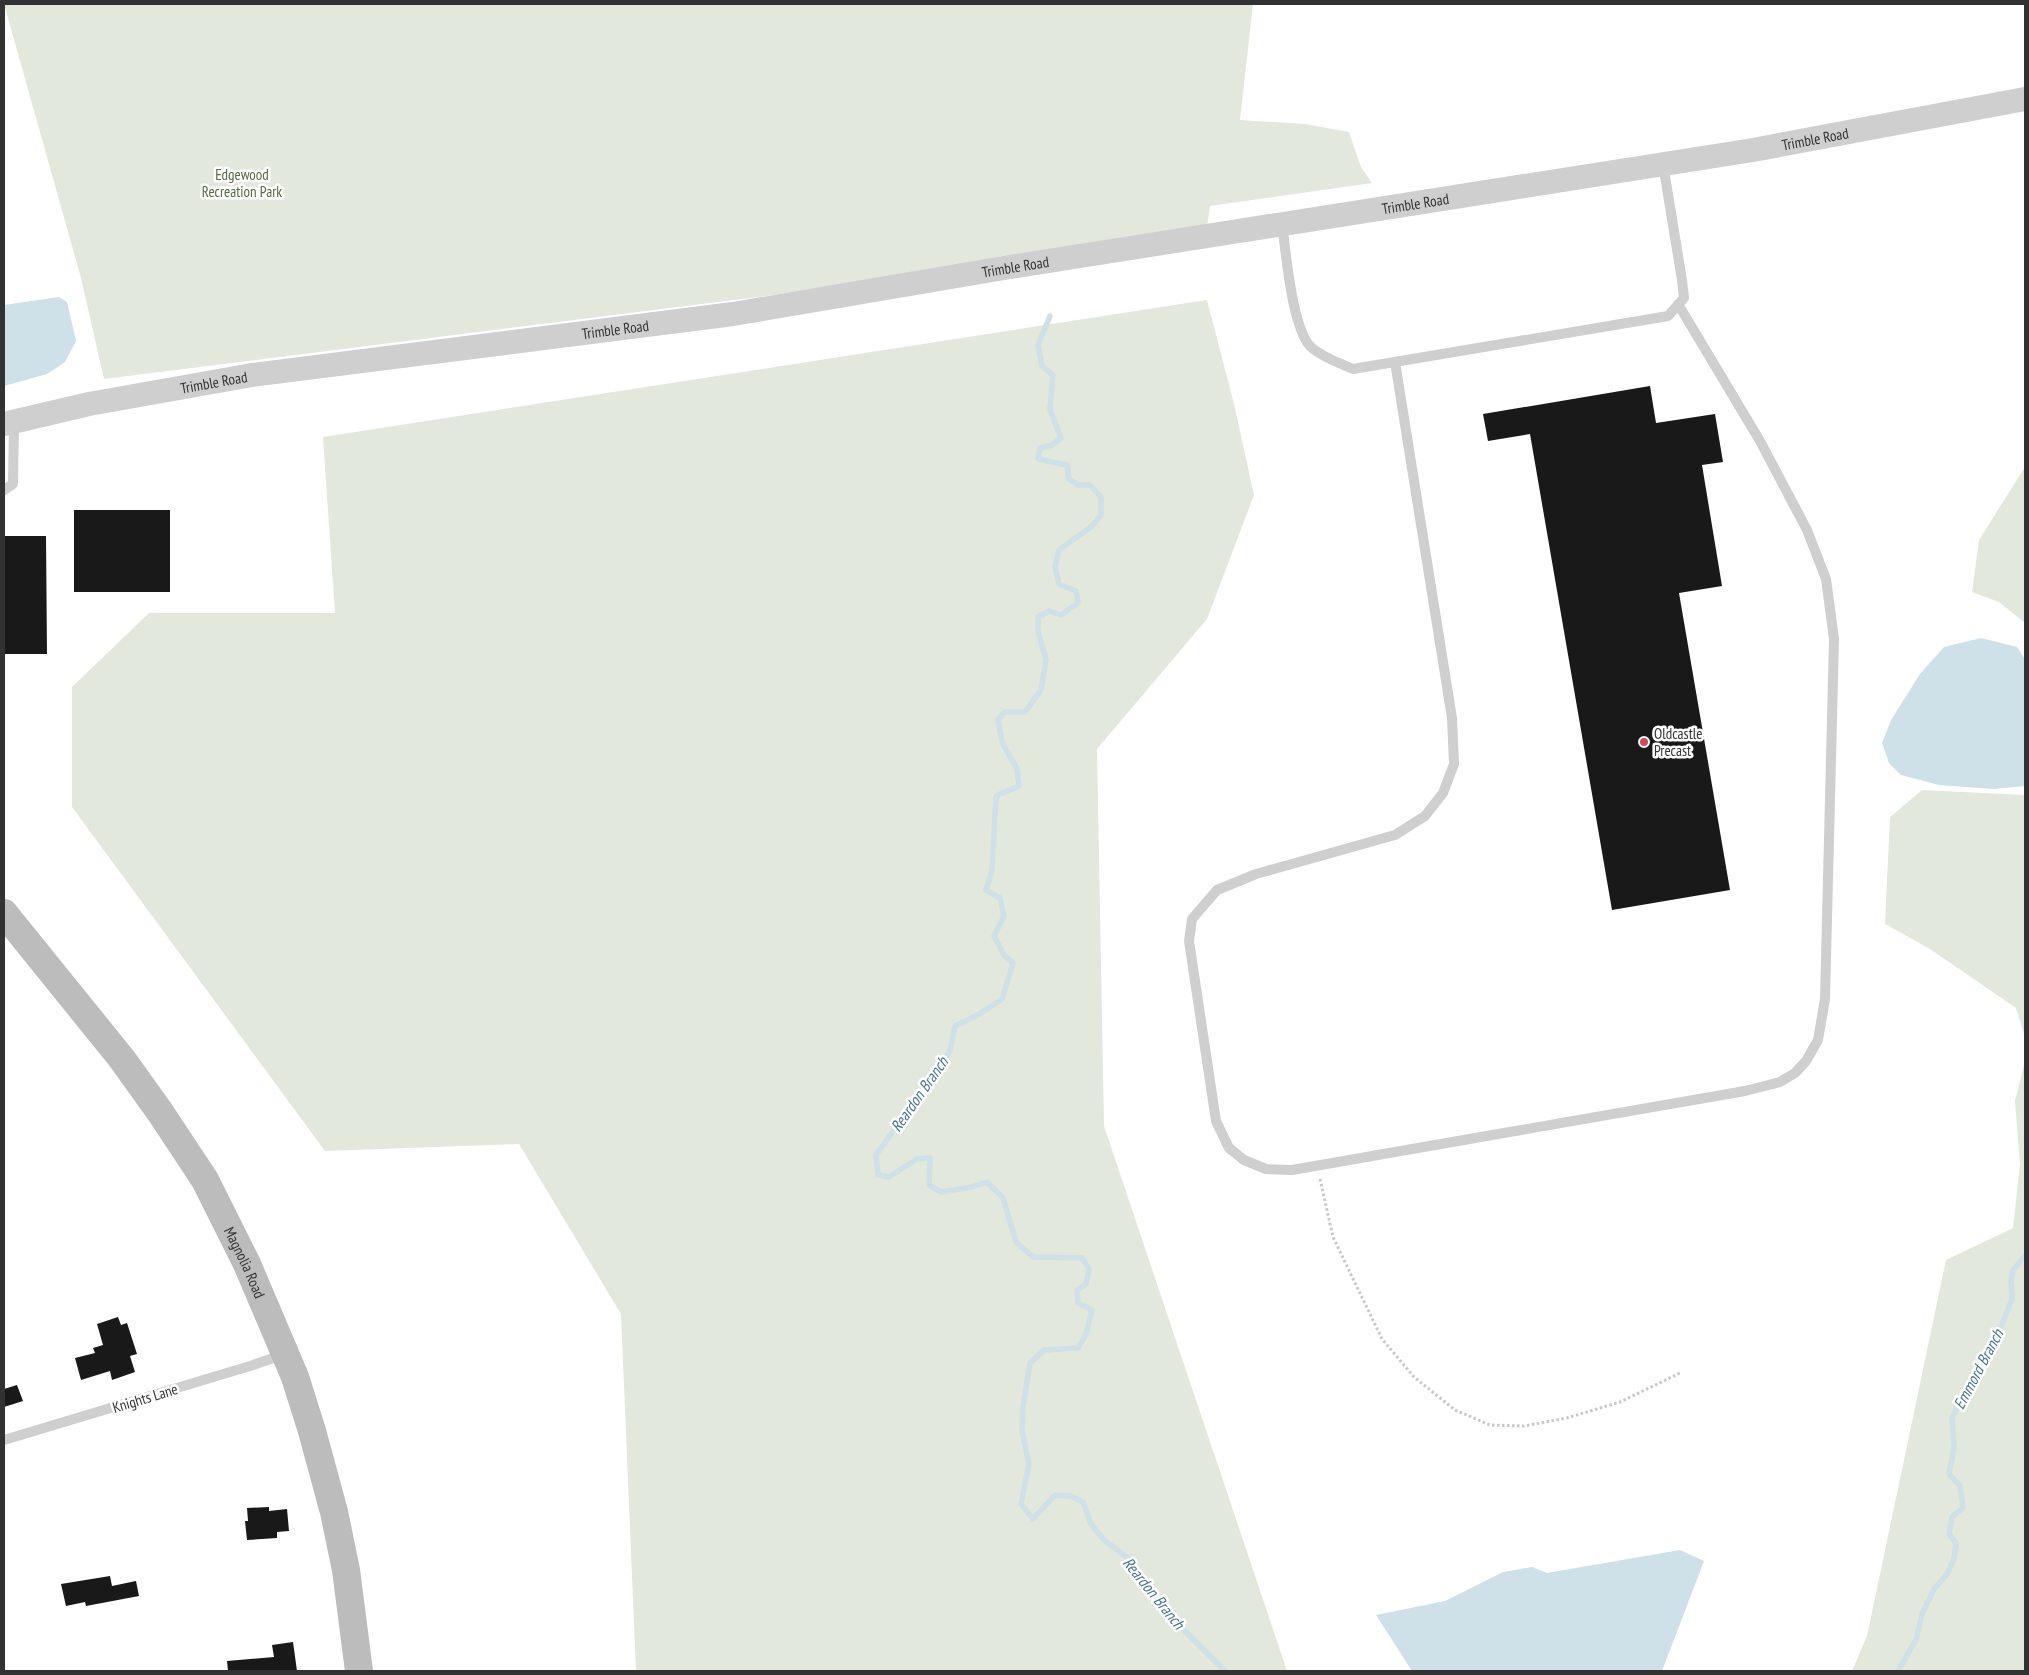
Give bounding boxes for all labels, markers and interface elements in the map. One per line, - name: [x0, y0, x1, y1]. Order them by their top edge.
- street label: Trimble Road: [1780, 123, 1850, 154]
- park label: Edgewood Recreation Park: [202, 165, 282, 201]
- street label: Trimble Road: [1380, 189, 1450, 218]
- street label: Trimble Road: [980, 252, 1050, 281]
- street label: Trimble Road: [580, 315, 650, 343]
- street label: Trimble Road: [179, 367, 249, 397]
- place label: Oldcastle Precast: [1654, 724, 1702, 760]
- marker: Oldcastle Precast: [1638, 736, 1650, 748]
- water label: Reardon Branch: [886, 1052, 953, 1135]
- street label: Magnolia Road: [220, 1223, 270, 1301]
- water label: Emmord Branch: [1949, 1325, 2008, 1412]
- street label: Knights Lane: [110, 1379, 180, 1417]
- water label: Reardon Branch: [1119, 1553, 1190, 1634]

